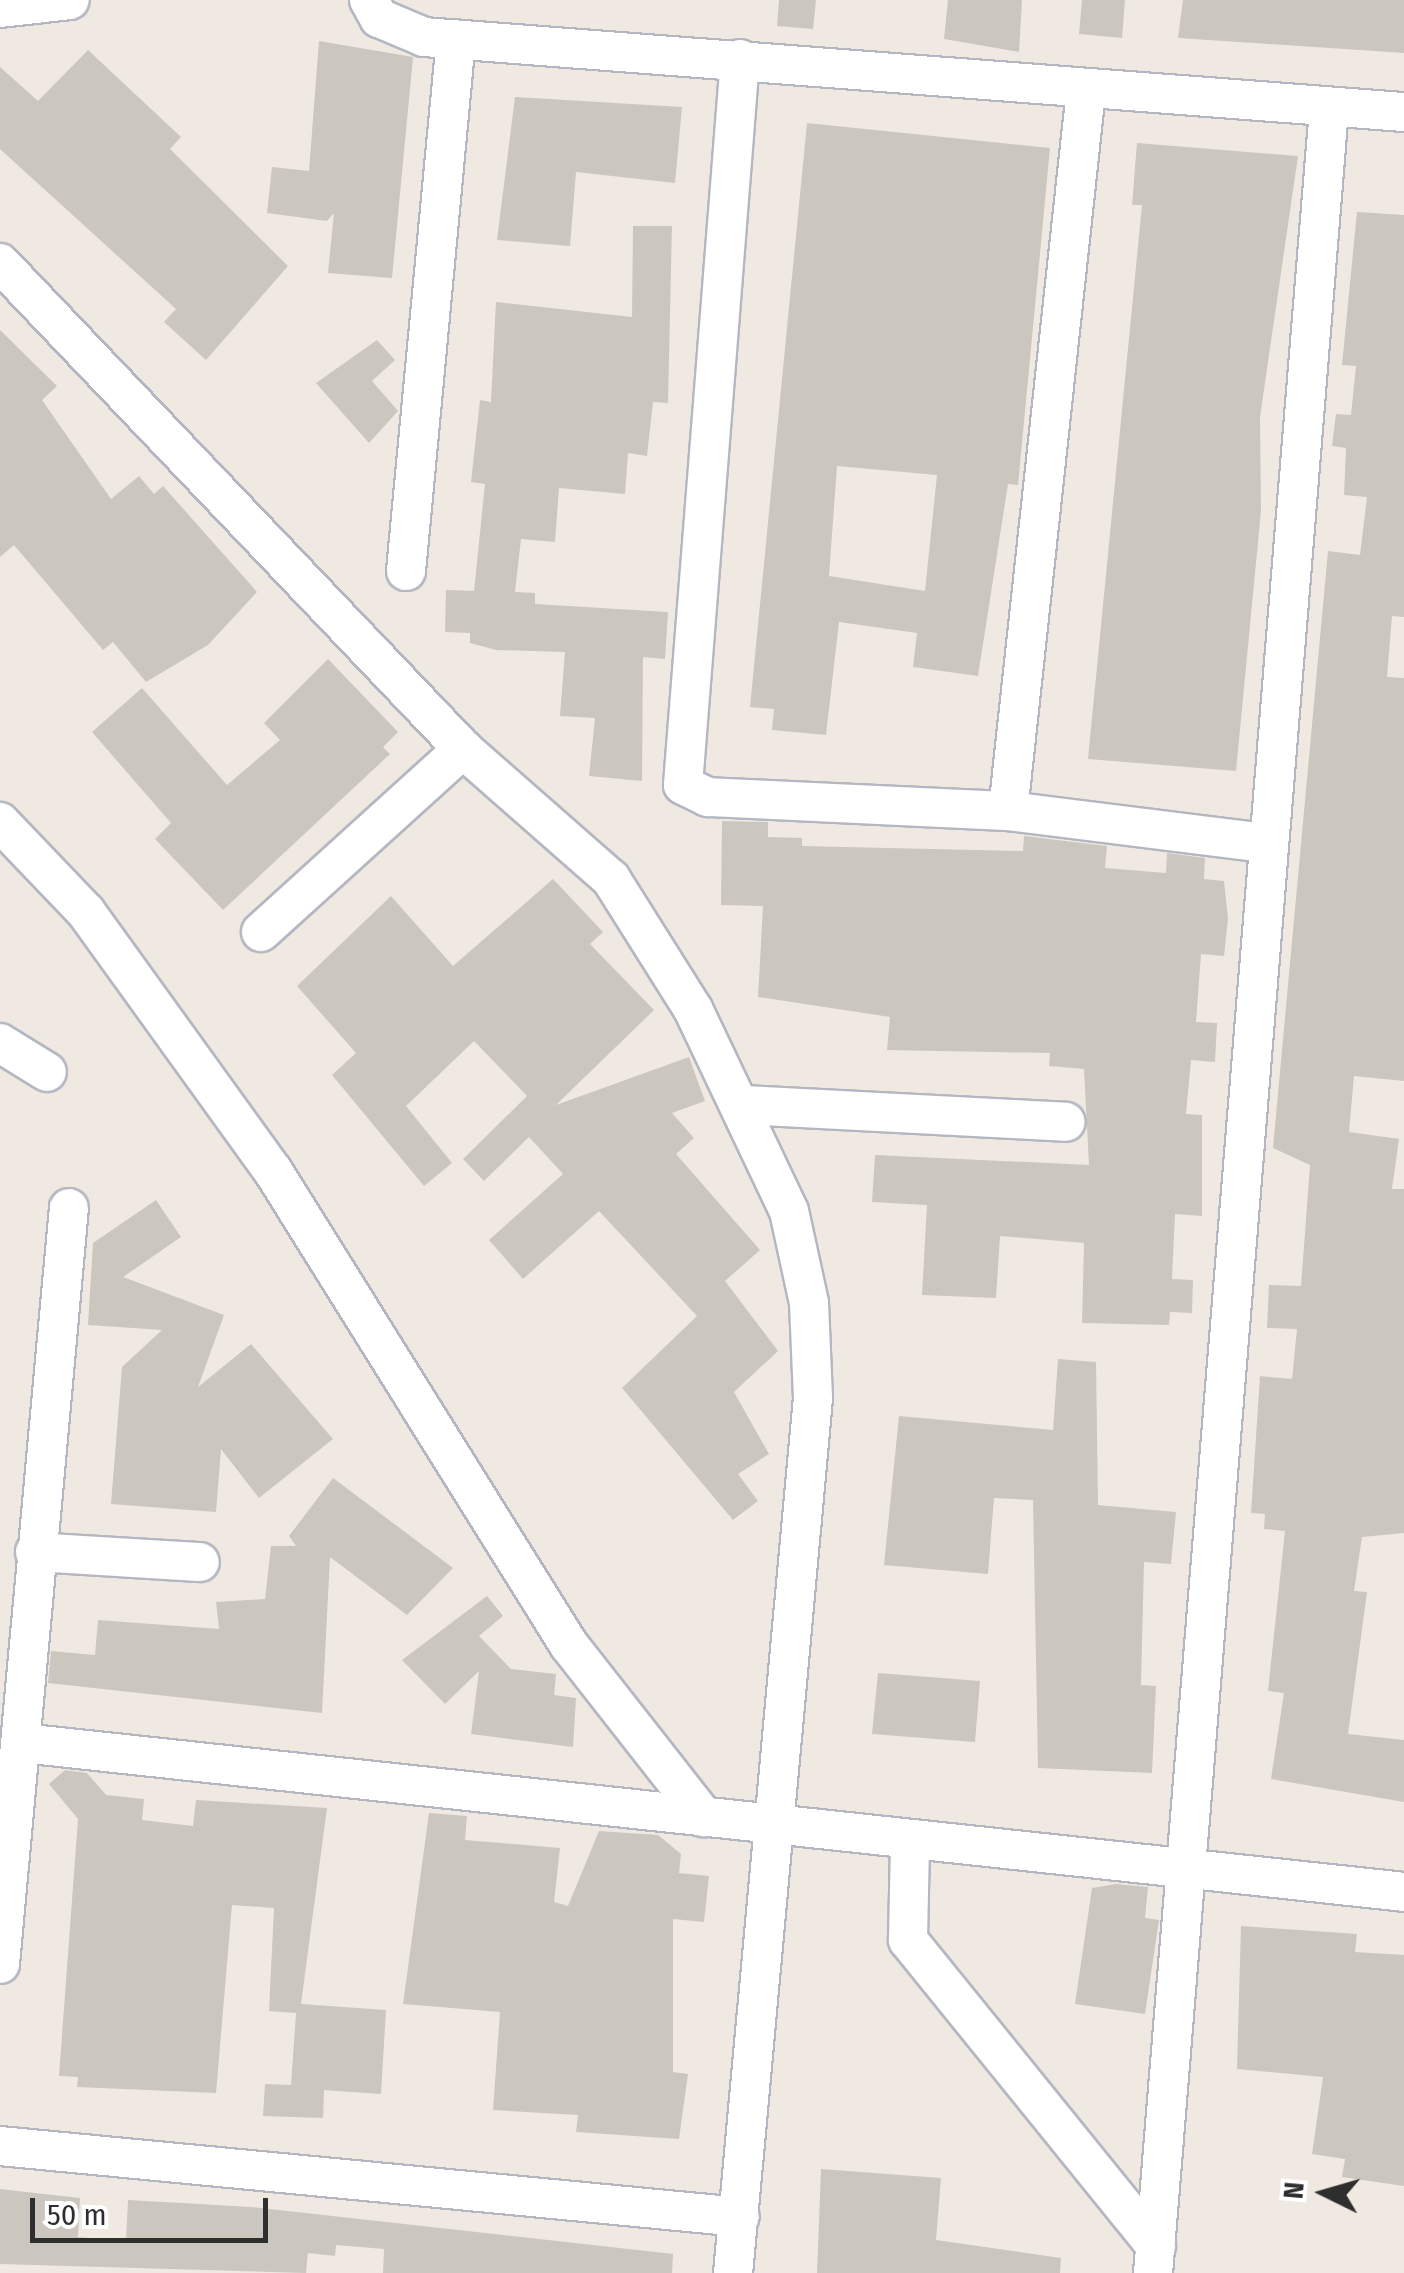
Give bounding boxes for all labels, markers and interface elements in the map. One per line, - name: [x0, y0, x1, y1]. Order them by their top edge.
- north arrow: [1274, 2143, 1374, 2243]
- scale bar: [35, 2178, 272, 2240]
- text: N: [1276, 2181, 1311, 2200]
- text: 50 m: [47, 2197, 107, 2233]

